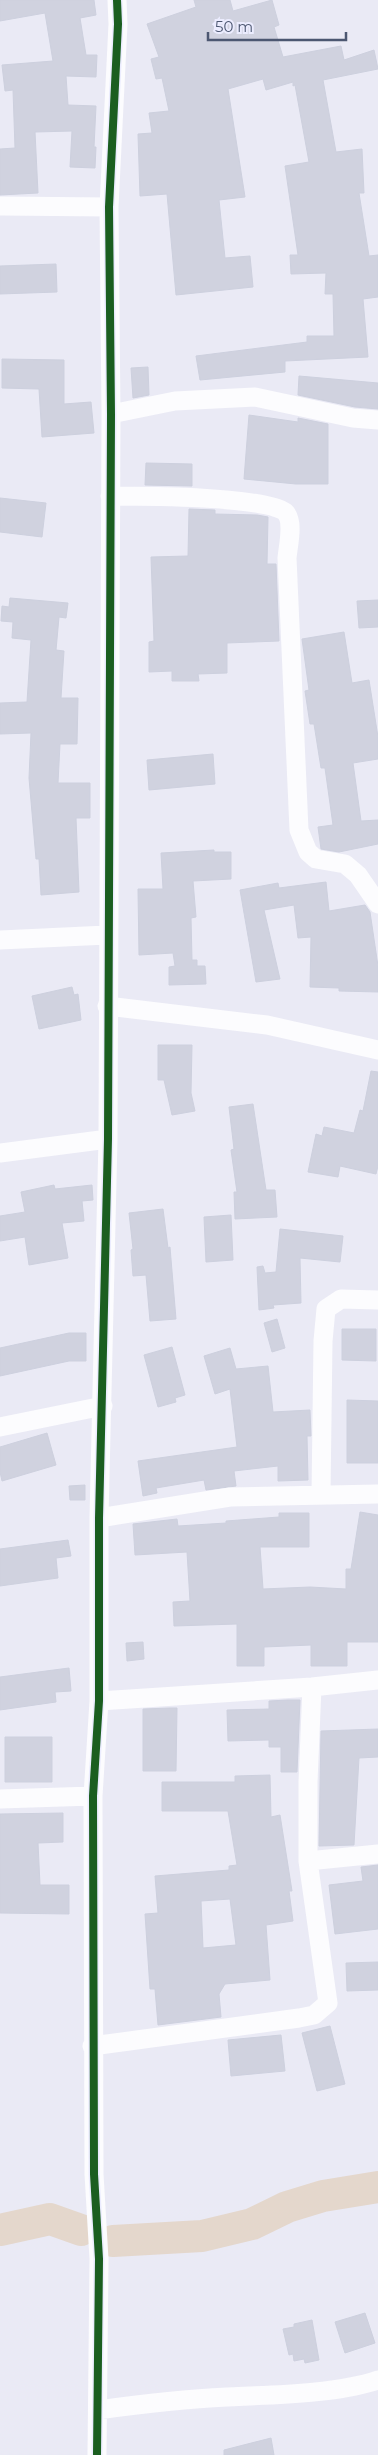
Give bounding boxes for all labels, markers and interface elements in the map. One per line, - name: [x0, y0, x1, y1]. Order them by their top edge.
- scale bar: [208, 10, 346, 42]
- text: 50 m: [215, 17, 253, 36]

